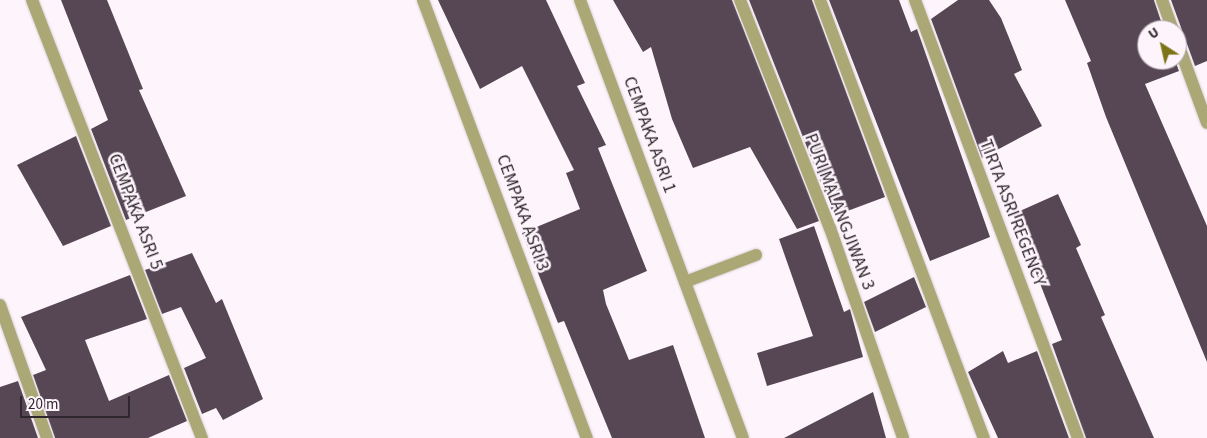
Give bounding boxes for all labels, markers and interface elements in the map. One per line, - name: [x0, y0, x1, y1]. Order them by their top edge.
- north arrow: [1137, 20, 1187, 70]
- text: U: [1144, 23, 1164, 44]
- street label: CEMPAKA ASRI 1: [618, 74, 680, 196]
- street label: PURI MALANGJIWAN 3: [799, 131, 879, 293]
- street label: TIRTA ASRI REGENCY: [974, 137, 1050, 289]
- street label: CEMPAKA ASRI 5: [103, 151, 167, 273]
- street label: CEMPAKA ASRI 3: [491, 152, 553, 274]
- scale bar: [22, 386, 132, 418]
- text: 20 m: [28, 394, 58, 415]

